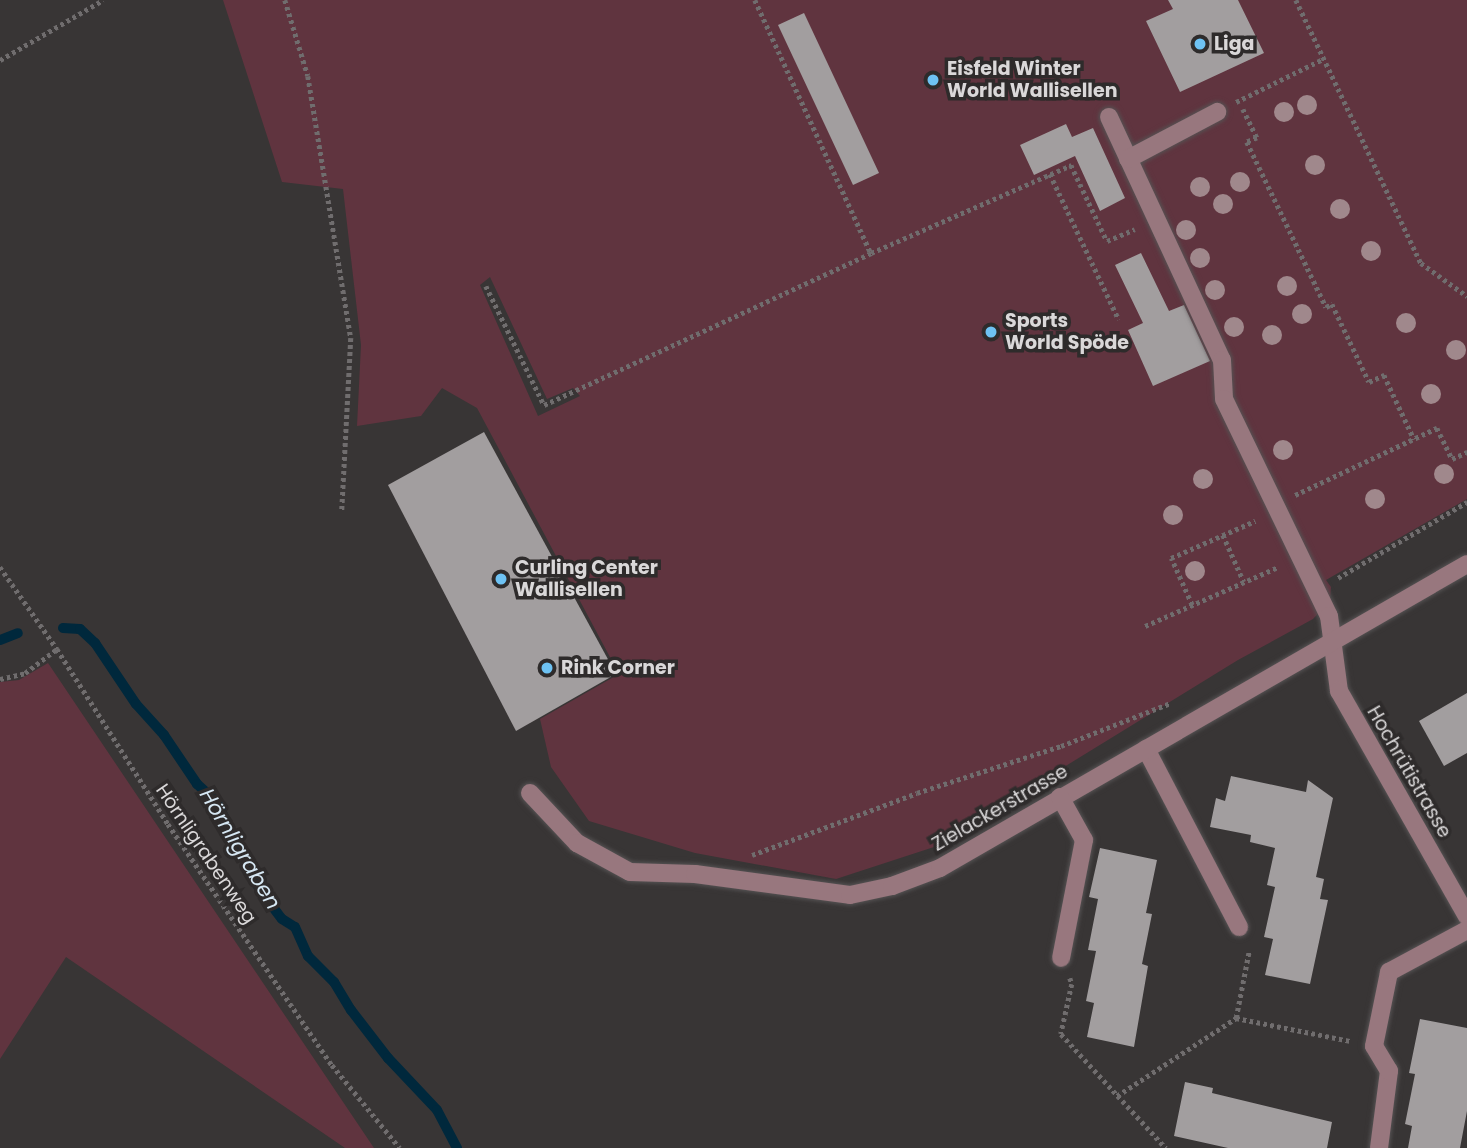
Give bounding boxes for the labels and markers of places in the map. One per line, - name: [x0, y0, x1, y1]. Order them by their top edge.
- place label: Liga: [1214, 33, 1254, 55]
- marker: Liga: [1192, 36, 1208, 52]
- place label: Eisfeld Winter World Wallisellen: [947, 58, 1117, 102]
- marker: Eisfeld Winter World Wallisellen: [925, 72, 941, 88]
- place label: Sports World Spöde: [1005, 310, 1129, 354]
- marker: Sports World Spöde: [983, 324, 999, 340]
- place label: Curling Center Wallisellen: [515, 557, 658, 601]
- marker: Curling Center Wallisellen: [493, 571, 509, 587]
- place label: Rink Corner: [561, 657, 675, 679]
- marker: Rink Corner: [539, 660, 555, 676]

